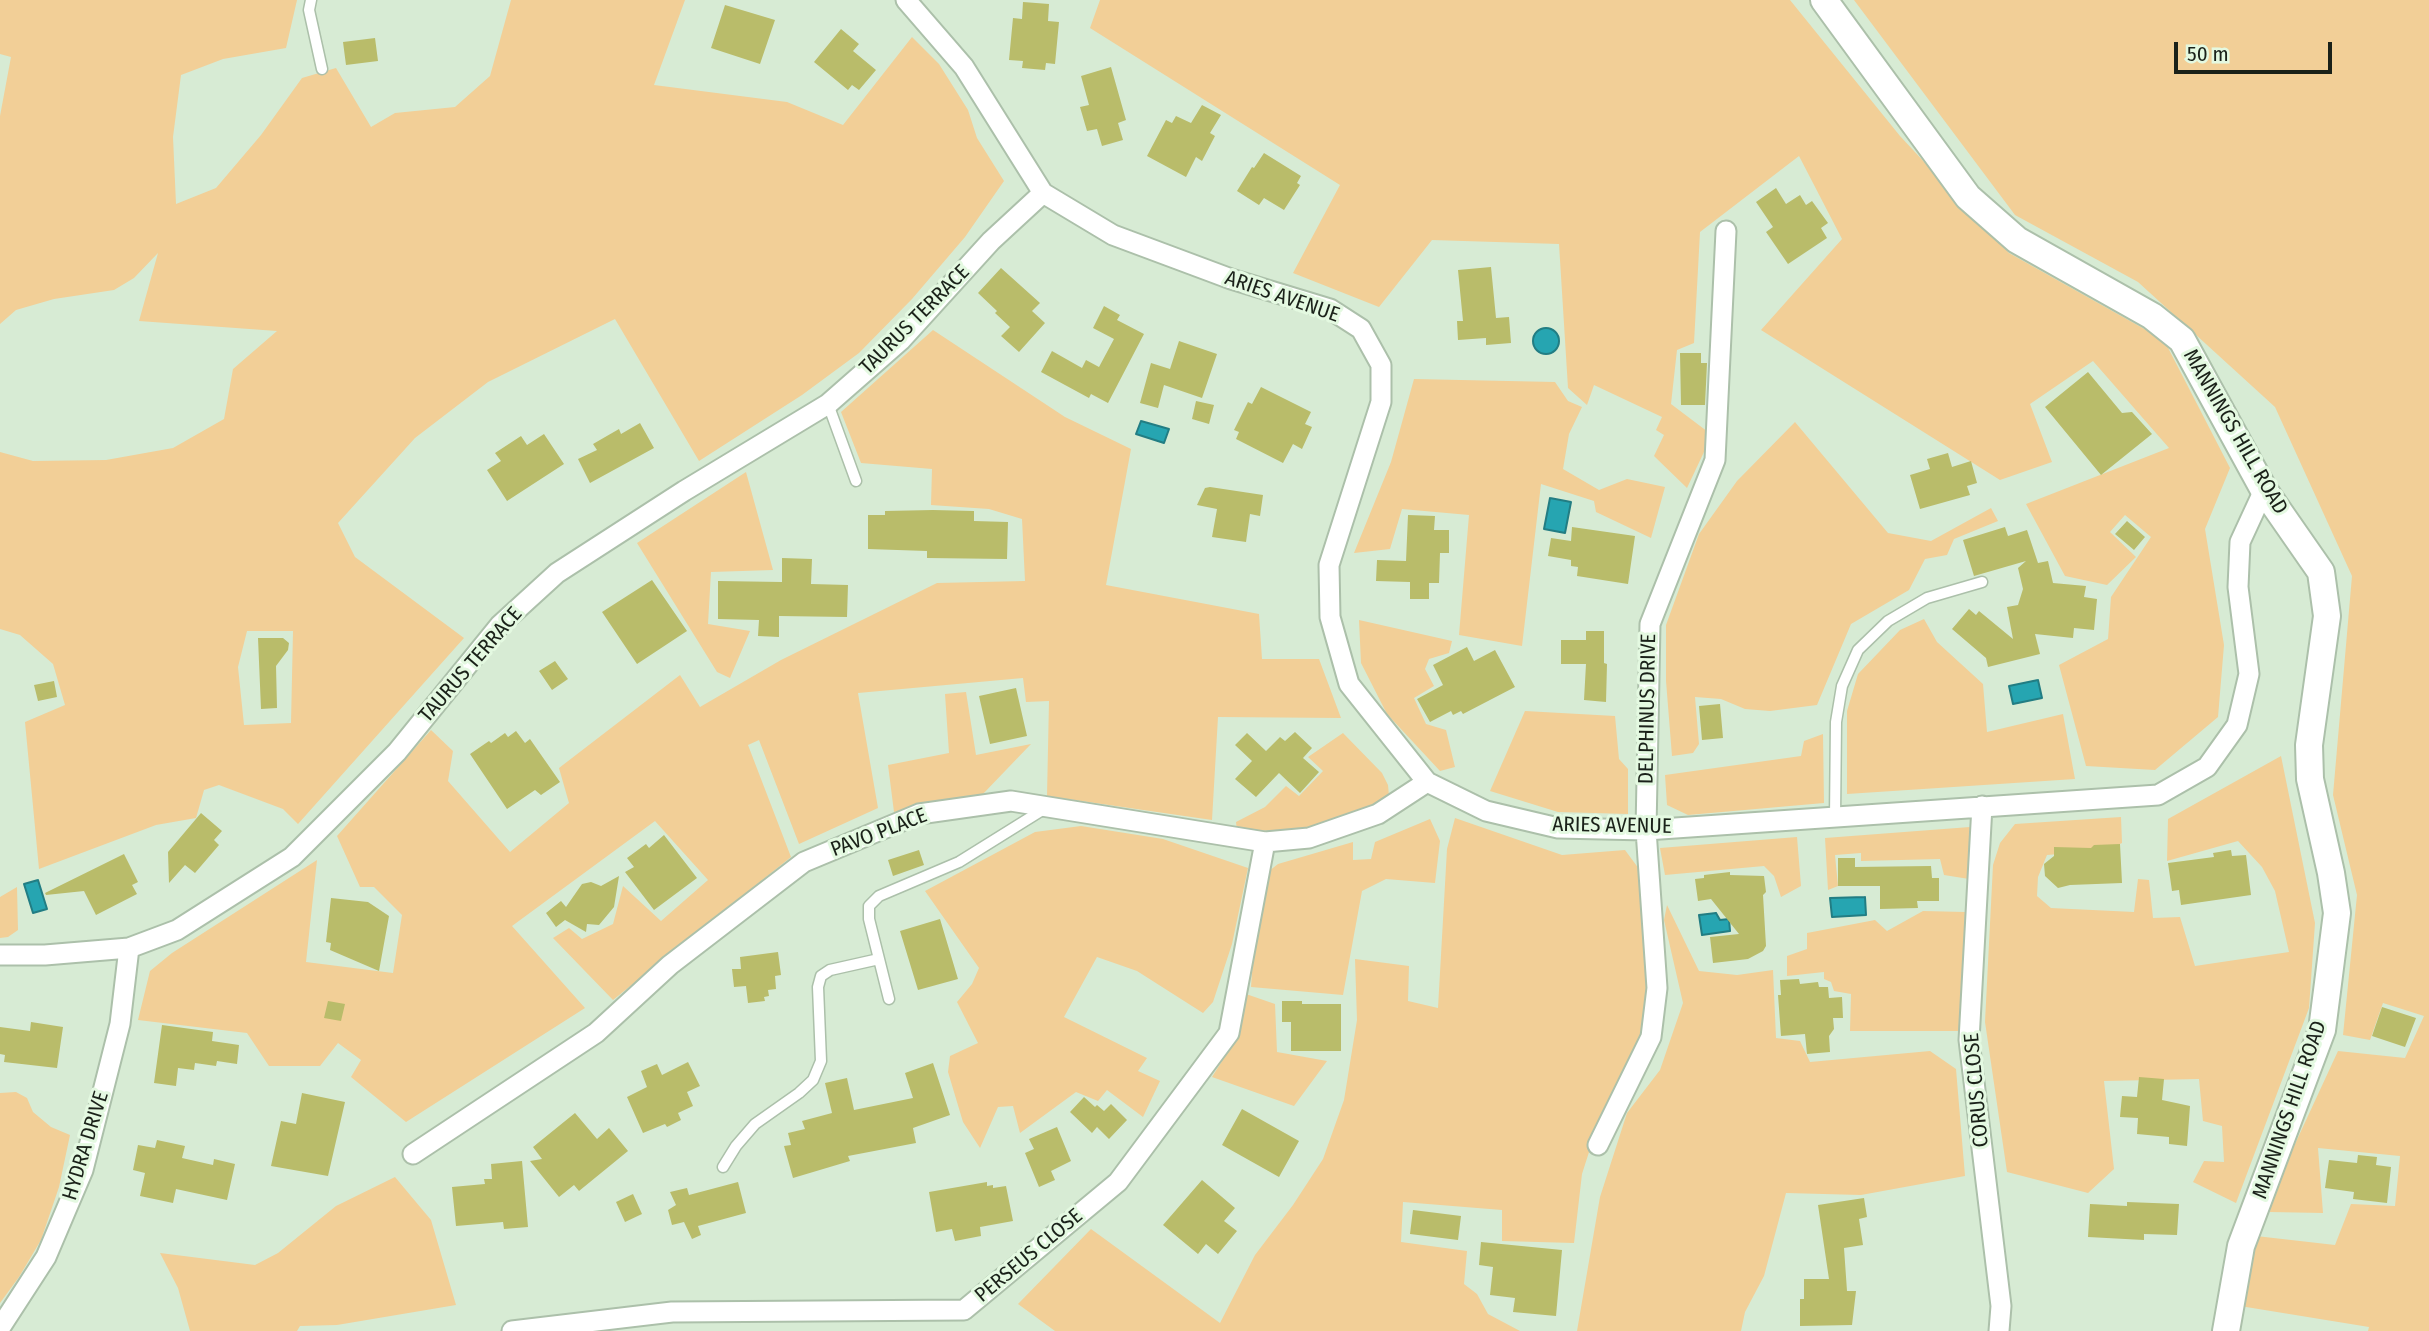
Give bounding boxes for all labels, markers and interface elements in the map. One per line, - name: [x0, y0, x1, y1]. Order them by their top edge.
- scale bar: [2177, 28, 2334, 72]
- text: 50 m: [2187, 41, 2229, 67]
- street label: TAURUS TERRACE: [855, 260, 975, 380]
- street label: ARIES AVENUE: [1222, 266, 1342, 328]
- street label: MANNINGS HILL ROAD: [2177, 345, 2293, 519]
- street label: TAURUS TERRACE: [414, 602, 528, 728]
- street label: DELPHINUS DRIVE: [1634, 634, 1662, 784]
- street label: PAVO PLACE: [827, 803, 931, 863]
- street label: ARIES AVENUE: [1552, 812, 1672, 840]
- street label: MANNINGS HILL ROAD: [2248, 1018, 2332, 1202]
- street label: CORUS CLOSE: [1959, 1032, 1995, 1148]
- street label: HYDRA DRIVE: [58, 1089, 114, 1203]
- street label: PERSEUS CLOSE: [970, 1204, 1088, 1308]

